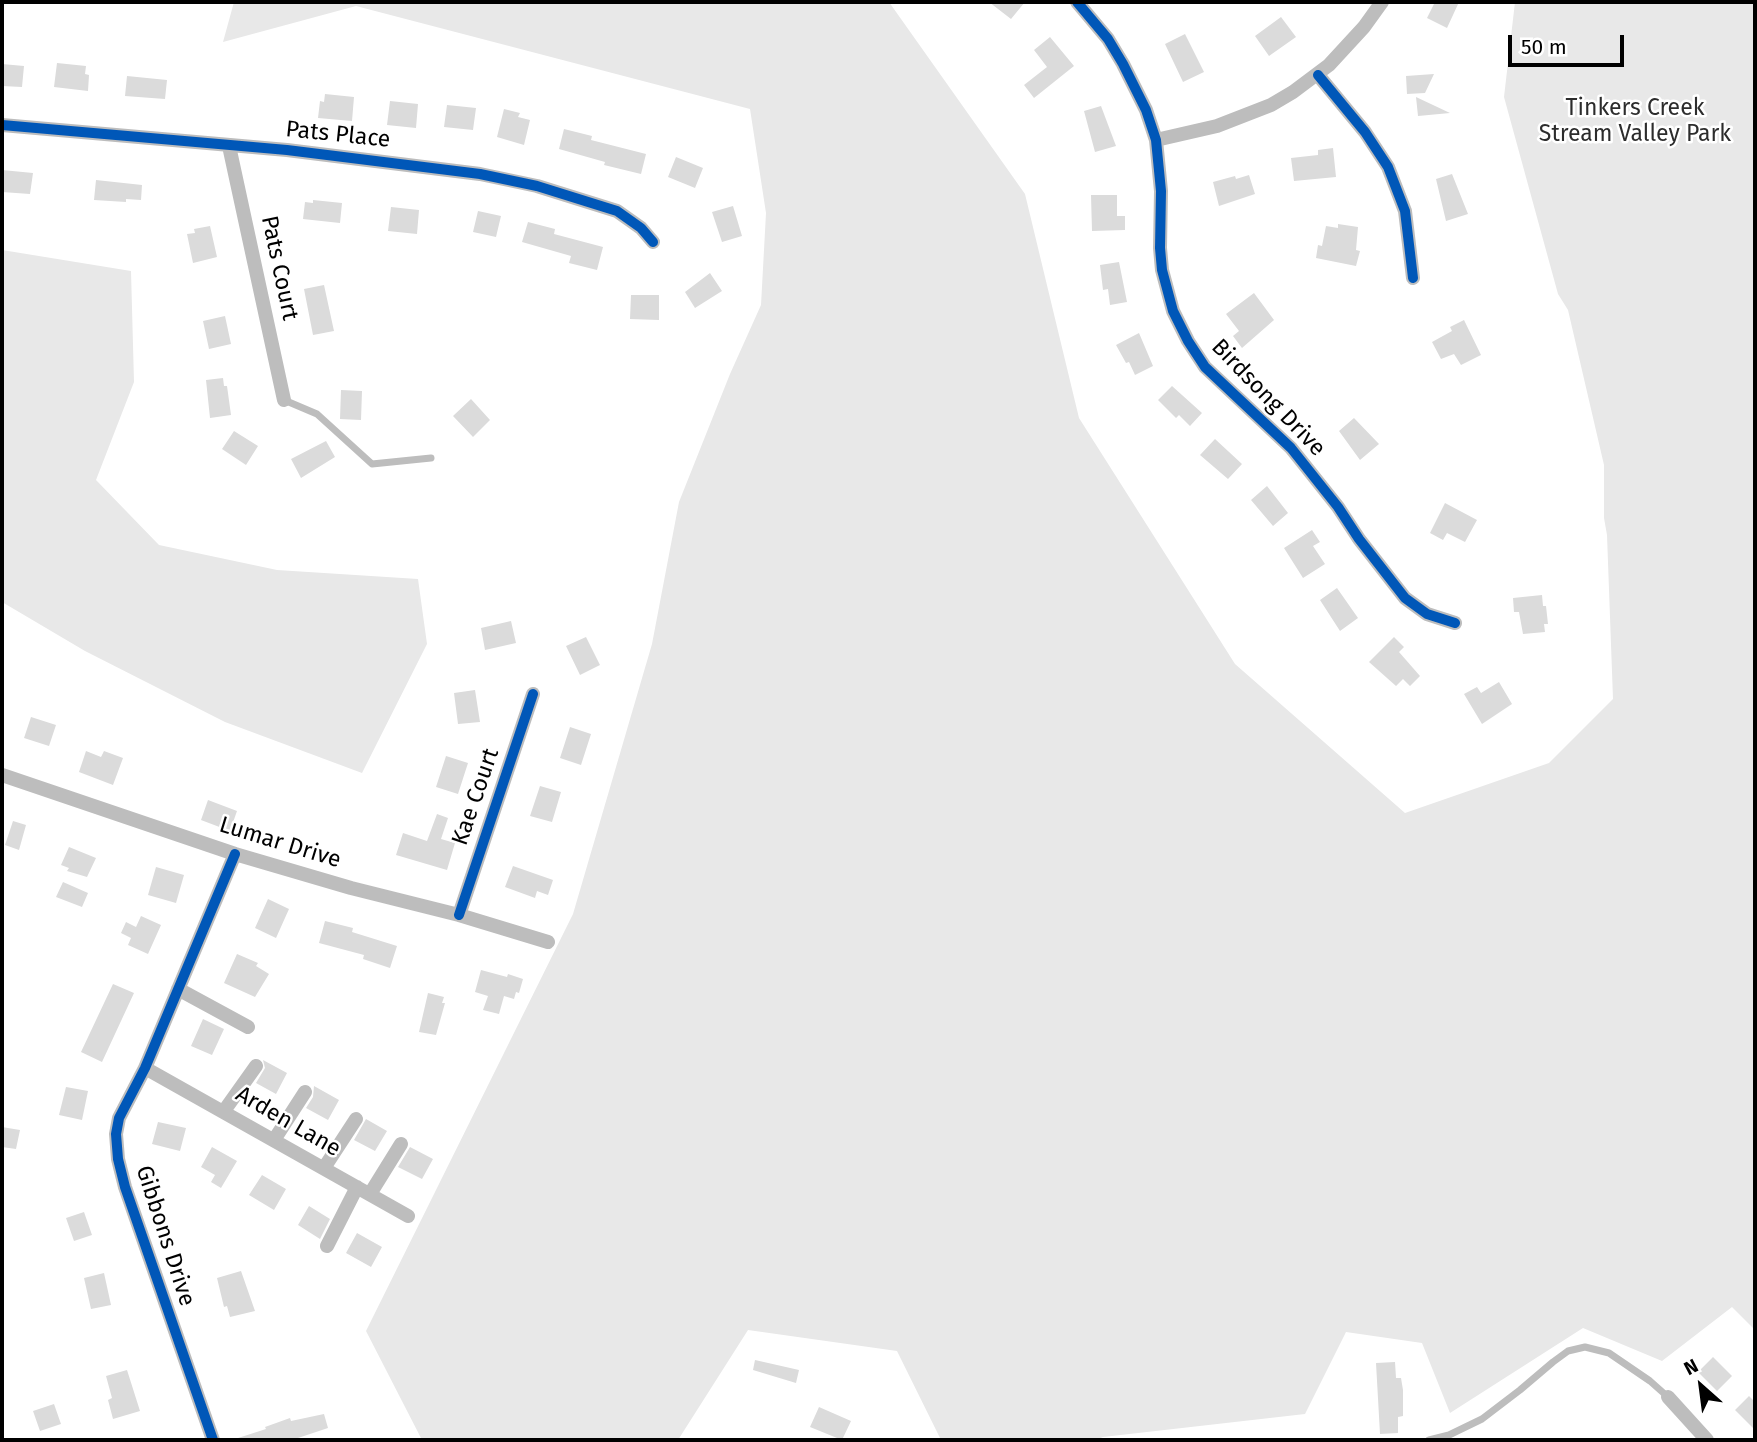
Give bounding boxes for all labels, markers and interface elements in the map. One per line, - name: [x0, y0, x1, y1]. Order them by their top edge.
- scale bar: [1512, 21, 1628, 65]
- text: 50 m: [1521, 34, 1567, 60]
- park label: Tinkers Creek Stream Valley Park: [1539, 95, 1731, 149]
- street label: Pats Place: [284, 116, 392, 154]
- street label: Pats Court: [254, 213, 304, 323]
- street label: Birdsong Drive: [1205, 334, 1331, 462]
- street label: Kae Court: [447, 745, 505, 849]
- street label: Lumar Drive: [216, 811, 344, 875]
- street label: Arden Lane: [230, 1081, 346, 1163]
- street label: Gibbons Drive: [129, 1162, 201, 1310]
- north arrow: [1666, 1351, 1736, 1421]
- text: N: [1680, 1354, 1702, 1380]

